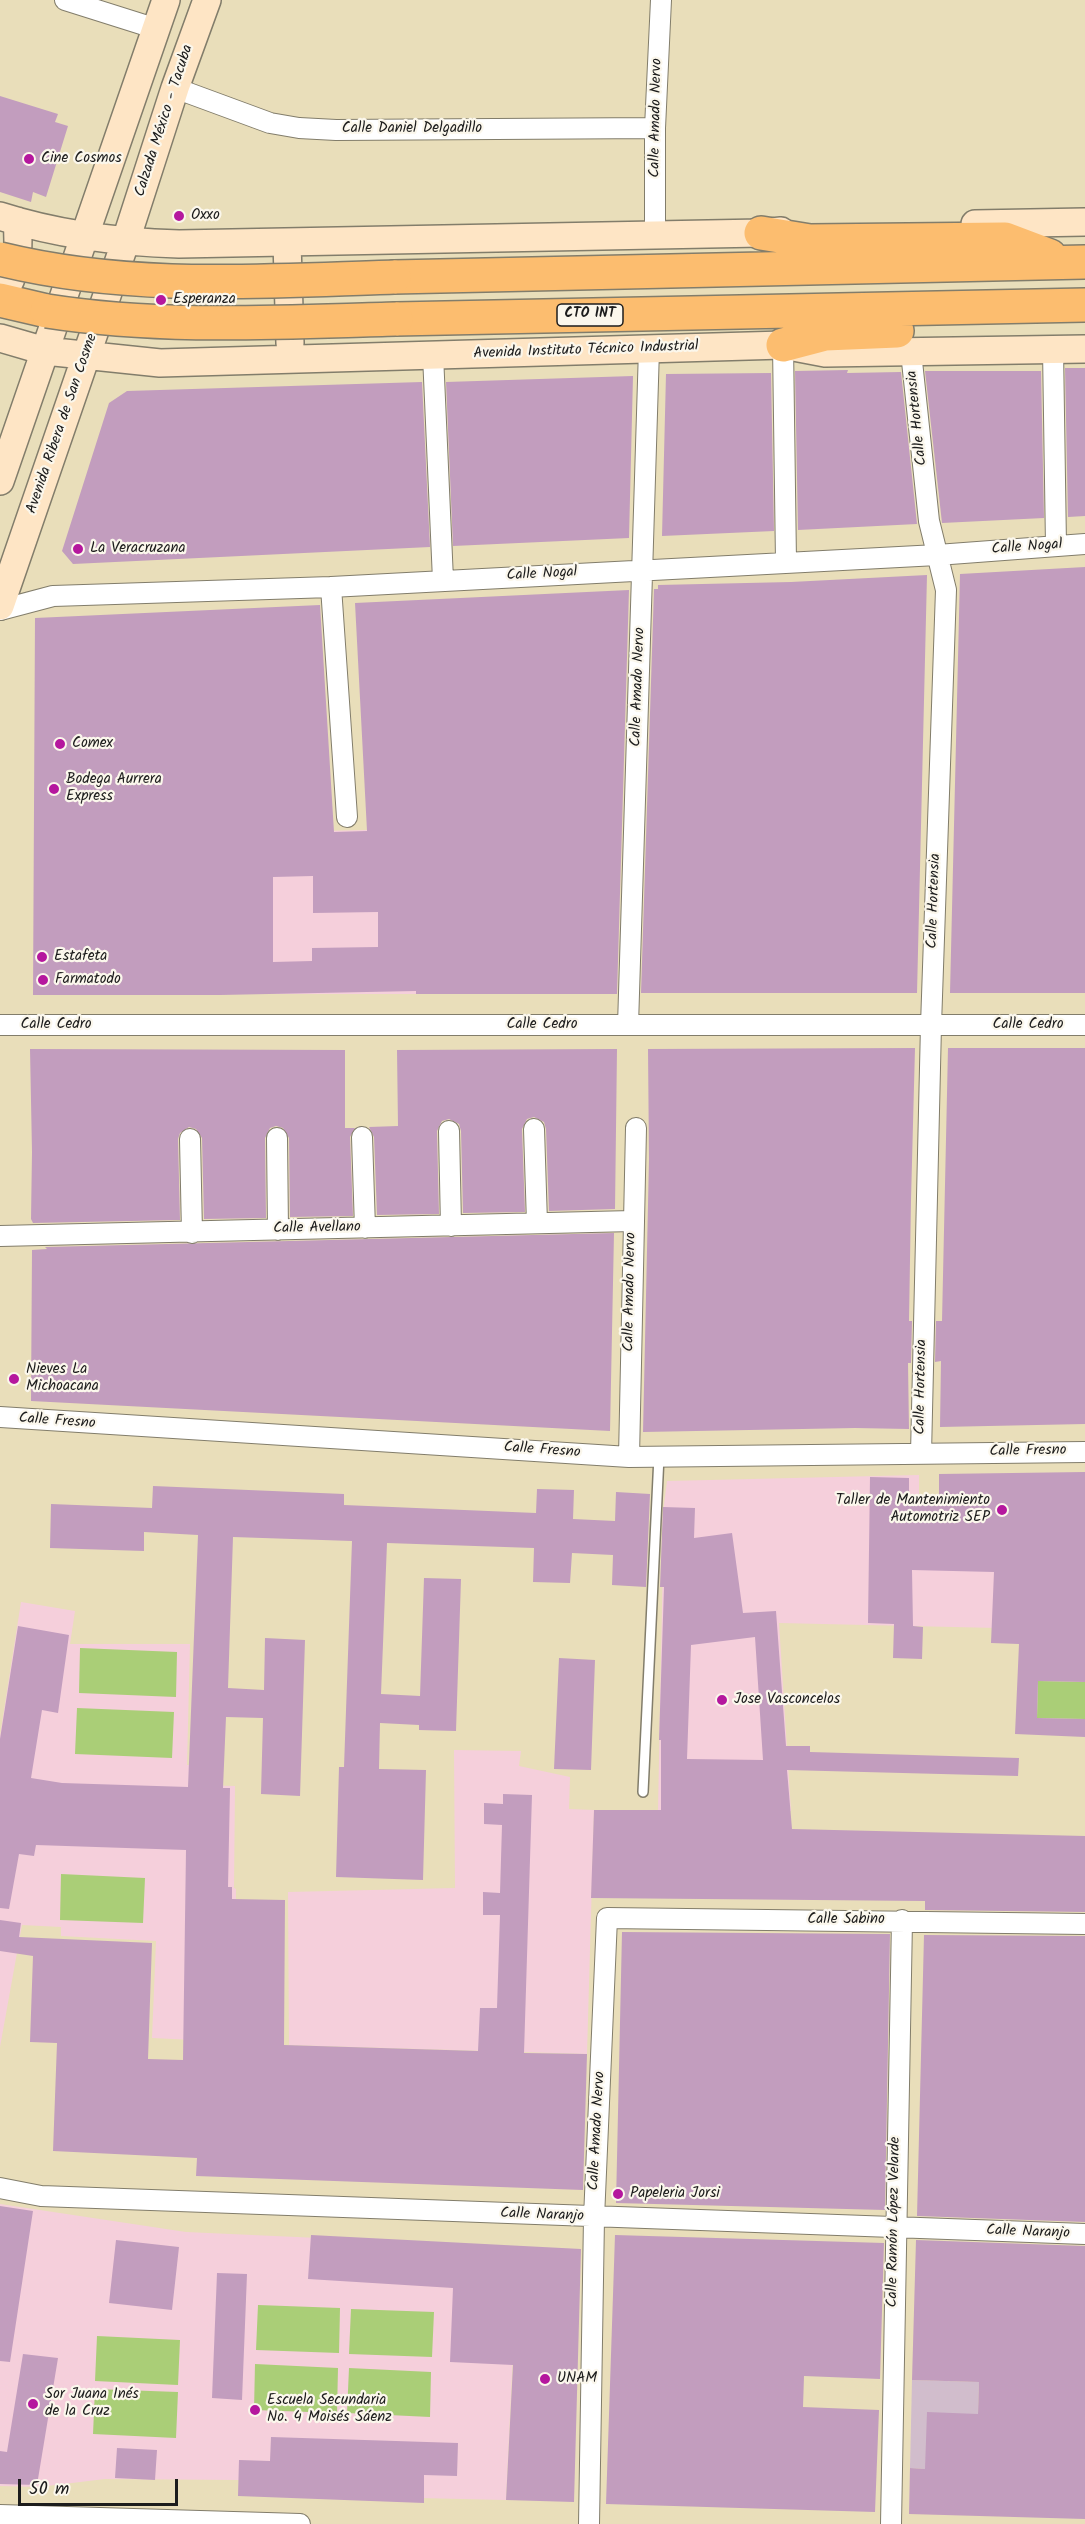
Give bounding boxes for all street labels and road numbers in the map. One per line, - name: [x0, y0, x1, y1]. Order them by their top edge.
- street label: Calzada México - Tacuba: [132, 43, 198, 199]
- street label: Calle Amado Nervo: [647, 58, 667, 178]
- street label: Calle Daniel Delgadillo: [342, 120, 482, 138]
- road number: CTO INT: [557, 304, 623, 326]
- street label: Avenida Ribera de San Cosme: [24, 332, 102, 516]
- street label: Avenida Instituto Técnico Industrial: [473, 338, 699, 364]
- street label: Calle Hortensia: [904, 370, 932, 466]
- street label: Calle Nogal: [991, 537, 1063, 559]
- street label: Calle Nogal: [506, 564, 578, 586]
- street label: Calle Amado Nervo: [628, 627, 650, 747]
- street label: Calle Hortensia: [924, 853, 946, 949]
- street label: Calle Cedro: [20, 1016, 92, 1034]
- street label: Calle Cedro: [506, 1016, 578, 1034]
- street label: Calle Cedro: [992, 1016, 1064, 1034]
- street label: Calle Avellano: [273, 1219, 361, 1239]
- street label: Calle Amado Nervo: [621, 1232, 641, 1352]
- street label: Calle Hortensia: [912, 1339, 932, 1435]
- street label: Calle Fresno: [18, 1410, 96, 1434]
- street label: Calle Fresno: [503, 1439, 581, 1463]
- street label: Calle Fresno: [989, 1442, 1067, 1462]
- street label: Calle Sabino: [807, 1911, 885, 1929]
- street label: Calle Amado Nervo: [586, 2071, 610, 2191]
- street label: Calle Ramón López Velarde: [885, 2136, 905, 2308]
- street label: Calle Naranjo: [500, 2206, 584, 2226]
- street label: Calle Naranjo: [986, 2223, 1070, 2243]

